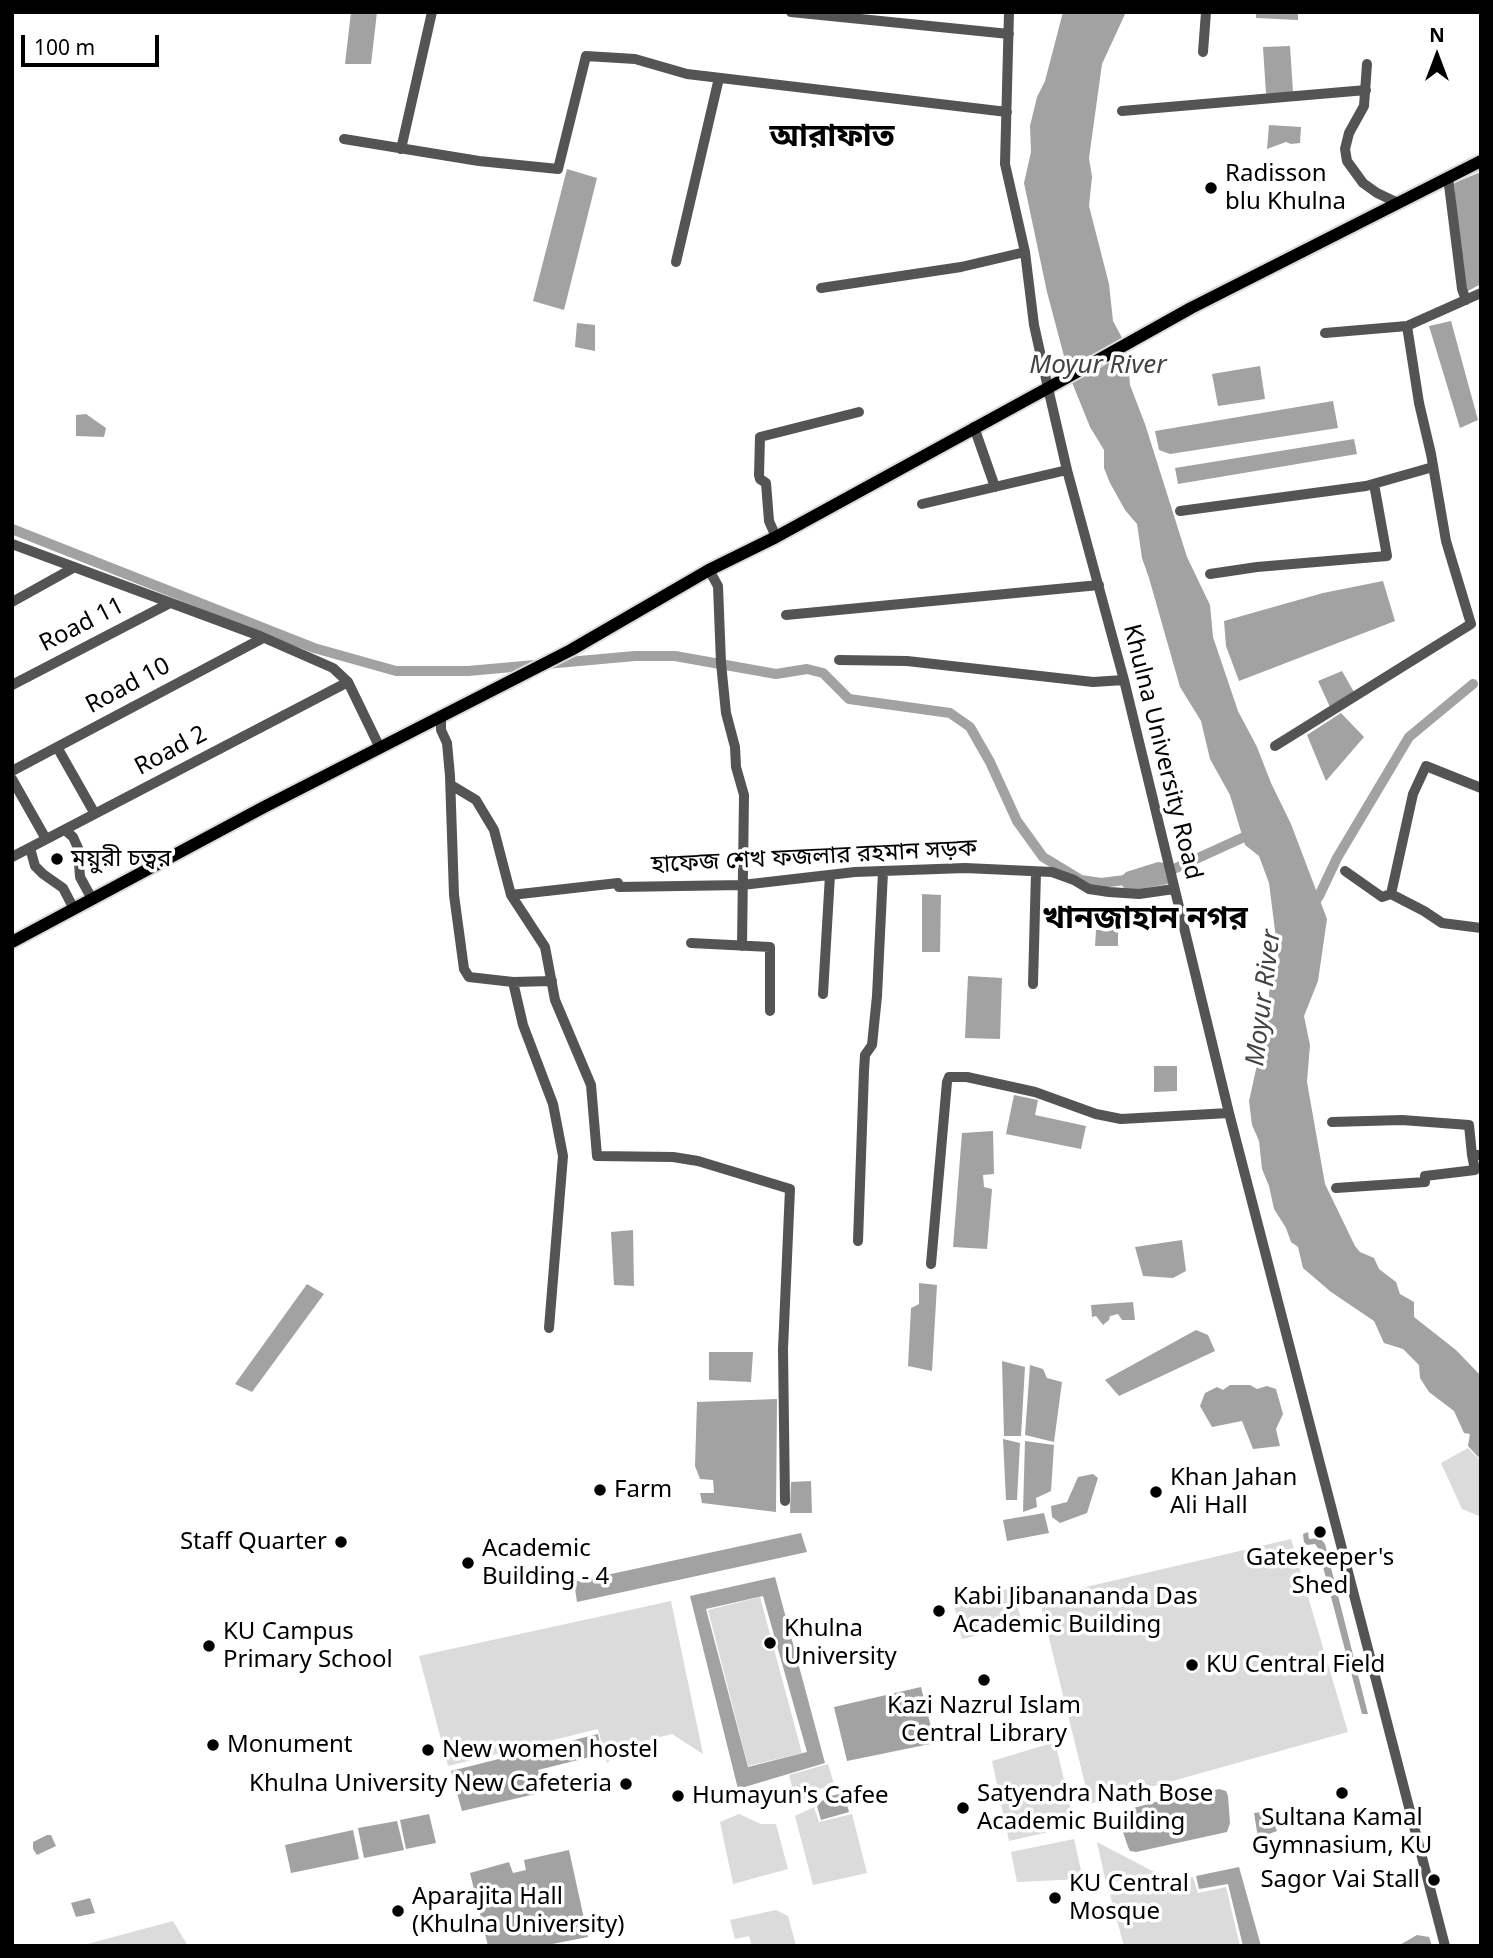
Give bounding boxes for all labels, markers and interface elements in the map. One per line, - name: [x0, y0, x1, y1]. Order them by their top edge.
- scale bar: [24, 21, 163, 65]
- north arrow: [1402, 21, 1472, 91]
- text: N: [1429, 22, 1445, 48]
- text: 100 m: [34, 33, 95, 61]
- district label: আরাফাত: [770, 118, 894, 156]
- place label: Radisson blu Khulna: [1225, 160, 1346, 216]
- marker: Radisson blu Khulna: [1203, 180, 1219, 196]
- water label: Moyur River: [1029, 350, 1167, 382]
- street label: Road 11: [35, 591, 129, 659]
- street label: Khulna University Road: [1116, 621, 1208, 883]
- street label: Road 10: [81, 652, 175, 720]
- street label: Road 2: [130, 720, 212, 782]
- street label: হাফেজ শেখ ফজলার রহমান সড়ক: [650, 834, 978, 880]
- place label: ময়ুরী চত্বর: [71, 845, 171, 873]
- marker: ময়ুরী চত্বর: [49, 851, 65, 867]
- district label: খানজাহান নগর: [1042, 900, 1248, 938]
- water label: Moyur River: [1240, 928, 1288, 1068]
- place label: Khan Jahan Ali Hall: [1170, 1464, 1297, 1520]
- place label: Farm: [614, 1476, 672, 1504]
- marker: Farm: [592, 1482, 608, 1498]
- marker: Khan Jahan Ali Hall: [1148, 1484, 1164, 1500]
- marker: Gatekeeper's Shed: [1312, 1524, 1328, 1540]
- place label: Staff Quarter: [180, 1528, 327, 1556]
- marker: Staff Quarter: [333, 1534, 349, 1550]
- place label: Academic Building - 4: [482, 1535, 609, 1591]
- place label: Gatekeeper's Shed: [1246, 1544, 1394, 1600]
- marker: Academic Building - 4: [460, 1555, 476, 1571]
- place label: Kabi Jibanananda Das Academic Building: [953, 1583, 1198, 1639]
- marker: Kabi Jibanananda Das Academic Building: [931, 1603, 947, 1619]
- place label: Khulna University: [784, 1615, 897, 1671]
- place label: KU Campus Primary School: [223, 1618, 393, 1674]
- marker: Khulna University: [762, 1635, 778, 1651]
- marker: KU Campus Primary School: [201, 1638, 217, 1654]
- place label: KU Central Field: [1206, 1651, 1385, 1679]
- marker: KU Central Field: [1184, 1657, 1200, 1673]
- marker: Kazi Nazrul Islam Central Library: [976, 1672, 992, 1688]
- place label: Kazi Nazrul Islam Central Library: [887, 1692, 1081, 1748]
- place label: Monument: [227, 1731, 352, 1759]
- place label: New women hostel: [442, 1736, 658, 1764]
- marker: Monument: [205, 1737, 221, 1753]
- marker: New women hostel: [420, 1742, 436, 1758]
- place label: Khulna University New Cafeteria: [249, 1770, 612, 1798]
- marker: Khulna University New Cafeteria: [618, 1776, 634, 1792]
- place label: Satyendra Nath Bose Academic Building: [977, 1780, 1213, 1836]
- place label: Humayun's Cafee: [692, 1782, 889, 1810]
- marker: Sultana Kamal Gymnasium, KU: [1334, 1785, 1350, 1801]
- marker: Humayun's Cafee: [670, 1788, 686, 1804]
- marker: Satyendra Nath Bose Academic Building: [955, 1800, 971, 1816]
- place label: Sultana Kamal Gymnasium, KU: [1252, 1804, 1432, 1860]
- place label: Sagor Vai Stall: [1260, 1866, 1420, 1894]
- place label: KU Central Mosque: [1069, 1870, 1189, 1926]
- marker: Sagor Vai Stall: [1426, 1872, 1442, 1888]
- place label: Aparajita Hall (Khulna University): [412, 1883, 624, 1939]
- marker: KU Central Mosque: [1047, 1890, 1063, 1906]
- marker: Aparajita Hall (Khulna University): [390, 1903, 406, 1919]

